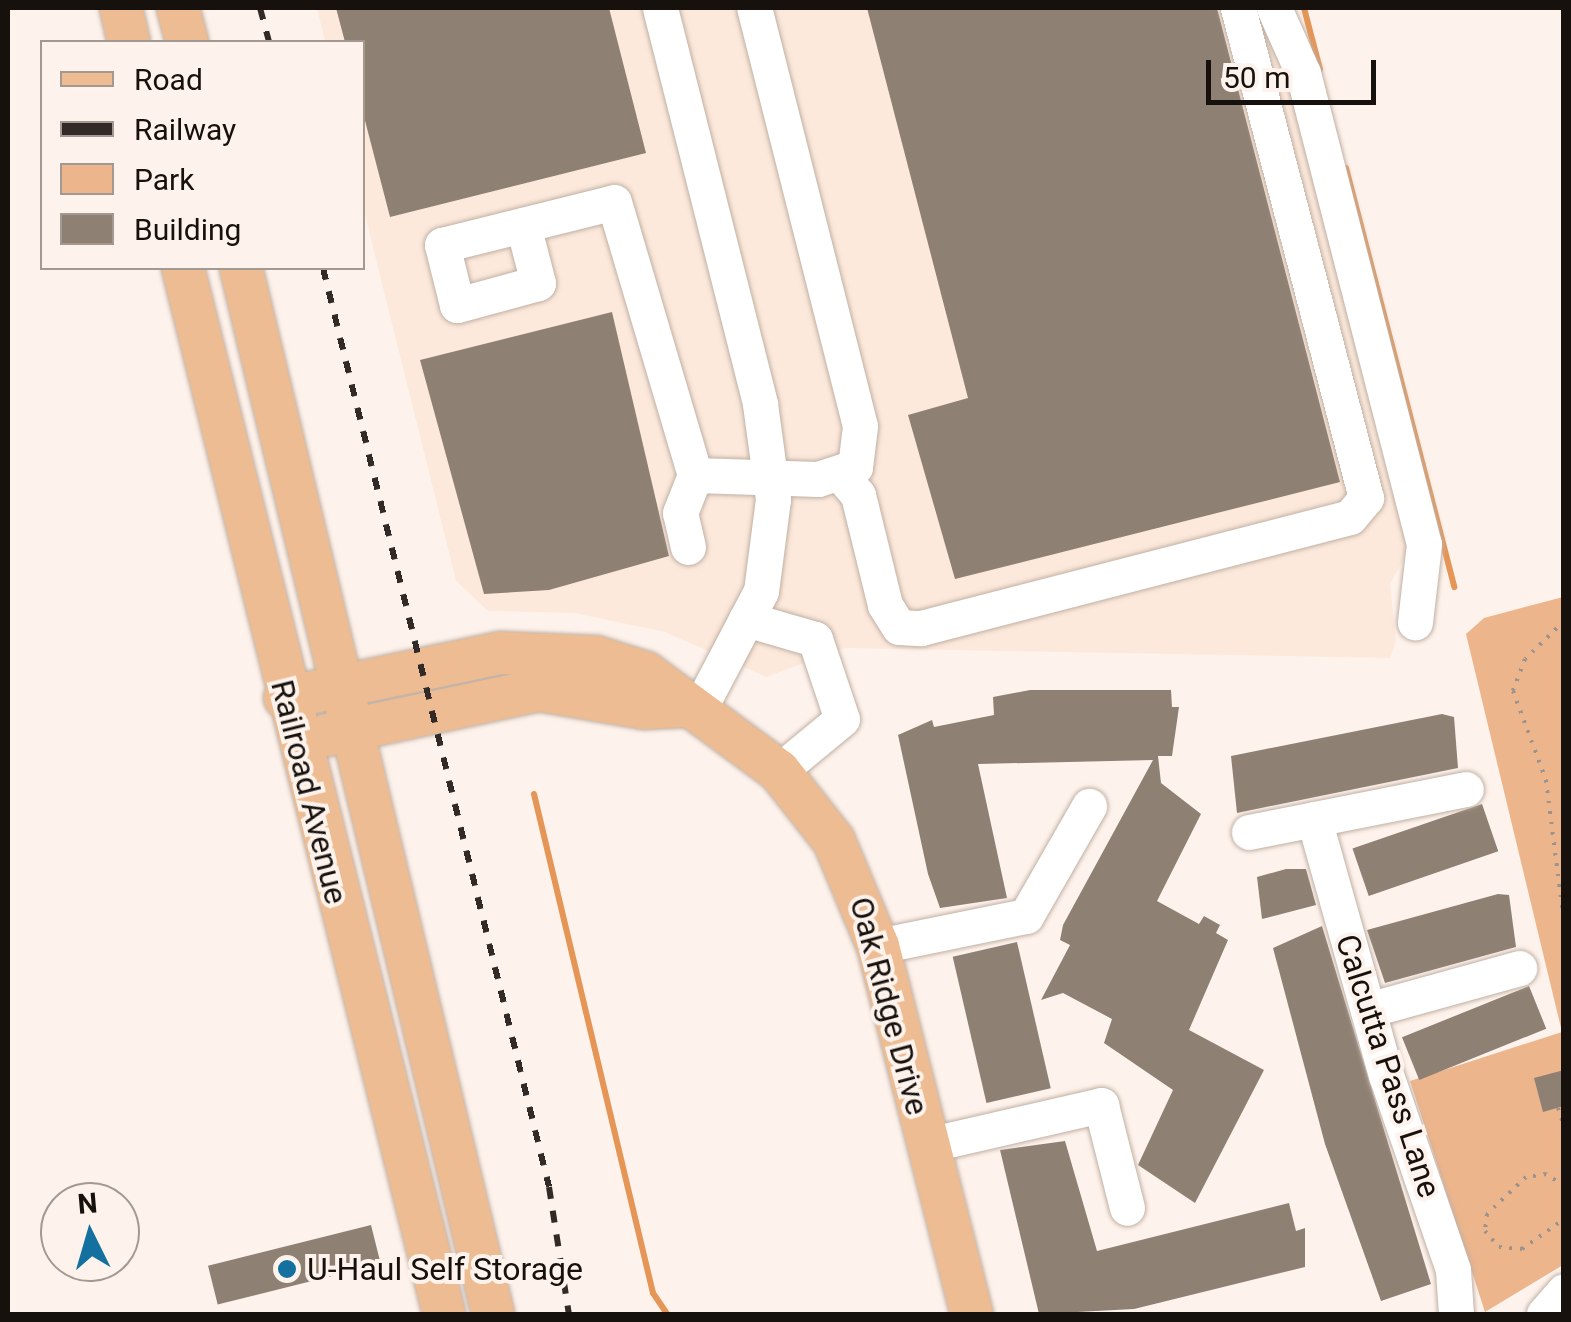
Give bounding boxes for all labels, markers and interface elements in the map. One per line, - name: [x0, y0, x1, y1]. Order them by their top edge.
- legend: [40, 40, 365, 270]
- scale bar: [1211, 40, 1381, 102]
- text: 50 m: [1223, 60, 1290, 95]
- text: Road: [134, 62, 203, 97]
- text: Railway: [134, 112, 236, 147]
- text: Park: [134, 162, 194, 197]
- text: Building: [134, 212, 241, 247]
- street label: Railroad Avenue: [263, 676, 355, 908]
- street label: Oak Ridge Drive: [841, 893, 937, 1119]
- street label: Calcutta Pass Lane: [1327, 930, 1449, 1202]
- north arrow: [40, 1182, 140, 1282]
- text: N: [76, 1186, 99, 1221]
- place label: U-Haul Self Storage: [307, 1250, 583, 1288]
- marker: U-Haul Self Storage: [276, 1258, 298, 1280]

